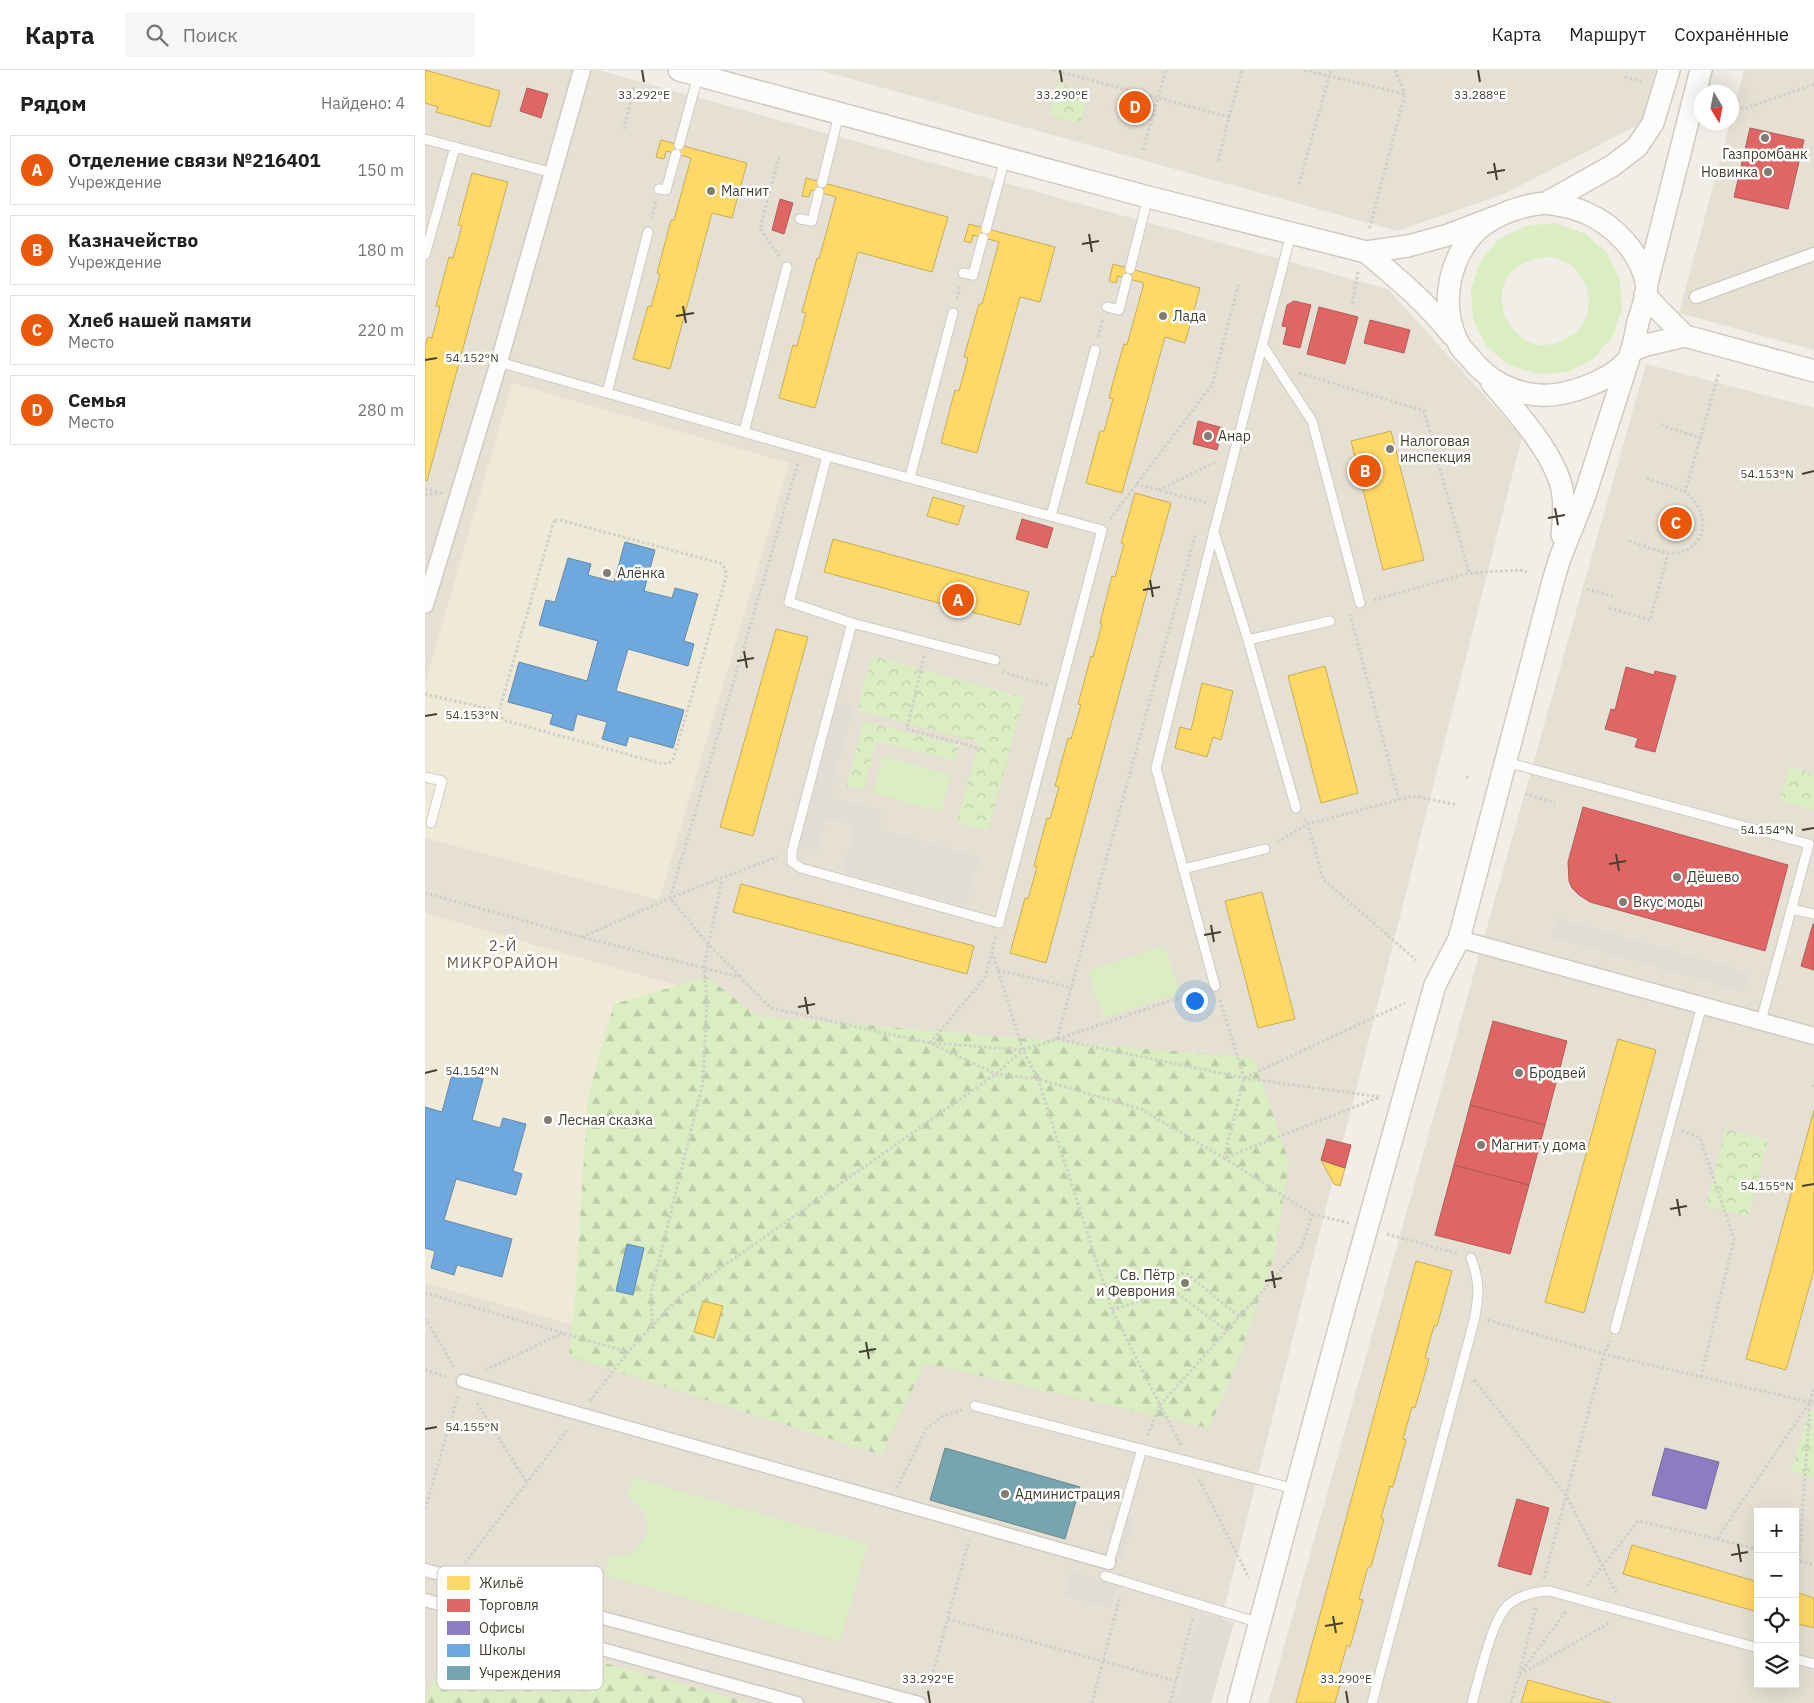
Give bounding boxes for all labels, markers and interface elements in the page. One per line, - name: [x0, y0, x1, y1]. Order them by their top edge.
- search box: [125, 12, 475, 57]
- text: Карта: [25, 19, 95, 51]
- icon: search: [143, 21, 171, 49]
- text: Поиск: [183, 23, 238, 47]
- text: Карта: [1492, 23, 1541, 46]
- text: Маршрут: [1569, 23, 1646, 46]
- text: Сохранённые: [1674, 23, 1789, 46]
- north arrow: [1694, 85, 1739, 130]
- text: 33.292°E: [618, 87, 670, 102]
- text: 33.290°E: [1036, 87, 1088, 102]
- text: 33.288°E: [1454, 87, 1506, 102]
- pin: D: [1119, 88, 1151, 126]
- text: Рядом: [20, 89, 87, 117]
- text: Найдено: 4: [321, 93, 405, 113]
- marker: Газпромбанк: [1759, 132, 1771, 144]
- place label: Газпромбанк: [1722, 145, 1808, 163]
- text: Отделение связи №216401: [68, 148, 321, 172]
- text: A: [32, 160, 42, 180]
- text: 150 m: [357, 160, 404, 180]
- place label: Новинка: [1701, 163, 1759, 181]
- marker: Новинка: [1762, 166, 1774, 178]
- text: Учреждение: [68, 172, 162, 192]
- place label: Магнит: [721, 182, 769, 200]
- marker: Магнит: [705, 185, 717, 197]
- text: Казначейство: [68, 228, 198, 252]
- text: B: [32, 240, 42, 260]
- text: 180 m: [357, 240, 404, 260]
- text: Учреждение: [68, 252, 162, 272]
- place label: Лада: [1173, 307, 1207, 325]
- text: Хлеб нашей памяти: [68, 308, 252, 332]
- marker: Лада: [1157, 310, 1169, 322]
- text: C: [32, 320, 42, 340]
- text: 220 m: [357, 320, 404, 340]
- text: Место: [68, 332, 114, 352]
- text: 54.152°N: [445, 350, 499, 365]
- text: Семья: [68, 388, 126, 412]
- text: D: [31, 400, 43, 420]
- text: 280 m: [357, 400, 404, 420]
- text: Место: [68, 412, 114, 432]
- place label: Анар: [1218, 427, 1251, 445]
- marker: Анар: [1202, 430, 1214, 442]
- place label: Налоговая инспекция: [1400, 432, 1471, 466]
- marker: Налоговая инспекция: [1384, 443, 1396, 455]
- pin: B: [1349, 452, 1381, 490]
- text: 54.153°N: [1740, 466, 1794, 481]
- pin: C: [1660, 504, 1692, 542]
- place label: Алёнка: [617, 564, 666, 582]
- marker: Алёнка: [601, 567, 613, 579]
- pin: A: [942, 581, 974, 619]
- text: 54.153°N: [445, 707, 499, 722]
- text: 54.154°N: [1740, 822, 1794, 837]
- place label: Дёшево: [1687, 868, 1739, 886]
- marker: Дёшево: [1671, 871, 1683, 883]
- place label: Вкус моды: [1633, 893, 1703, 911]
- marker: Вкус моды: [1617, 896, 1629, 908]
- district label: 2-Й МИКРОРАЙОН: [447, 936, 559, 972]
- your location: [1182, 988, 1208, 1014]
- text: 54.154°N: [445, 1063, 499, 1078]
- place label: Бродвей: [1529, 1064, 1586, 1082]
- marker: Бродвей: [1513, 1067, 1525, 1079]
- place label: Лесная сказка: [558, 1111, 653, 1129]
- marker: Лесная сказка: [542, 1114, 554, 1126]
- place label: Магнит у дома: [1491, 1136, 1587, 1154]
- marker: Магнит у дома: [1475, 1139, 1487, 1151]
- text: 54.155°N: [1740, 1178, 1794, 1193]
- place label: Св. Пётр и Феврония: [1096, 1266, 1175, 1300]
- marker: Св. Пётр и Феврония: [1179, 1277, 1191, 1289]
- text: 54.155°N: [445, 1419, 499, 1434]
- place label: Администрация: [1015, 1485, 1120, 1503]
- marker: Администрация: [999, 1488, 1011, 1500]
- map controls: [1754, 1508, 1799, 1688]
- button: +: [1754, 1508, 1799, 1553]
- button: −: [1754, 1553, 1799, 1598]
- legend: [437, 1566, 603, 1690]
- text: Жильё: [479, 1574, 524, 1592]
- text: Торговля: [479, 1596, 539, 1614]
- button: locate: [1754, 1598, 1799, 1643]
- text: Офисы: [479, 1619, 525, 1637]
- text: Школы: [479, 1641, 526, 1659]
- button: layers: [1754, 1643, 1799, 1688]
- text: Учреждения: [479, 1664, 561, 1682]
- text: 33.292°E: [902, 1671, 954, 1686]
- text: 33.290°E: [1320, 1671, 1372, 1686]

